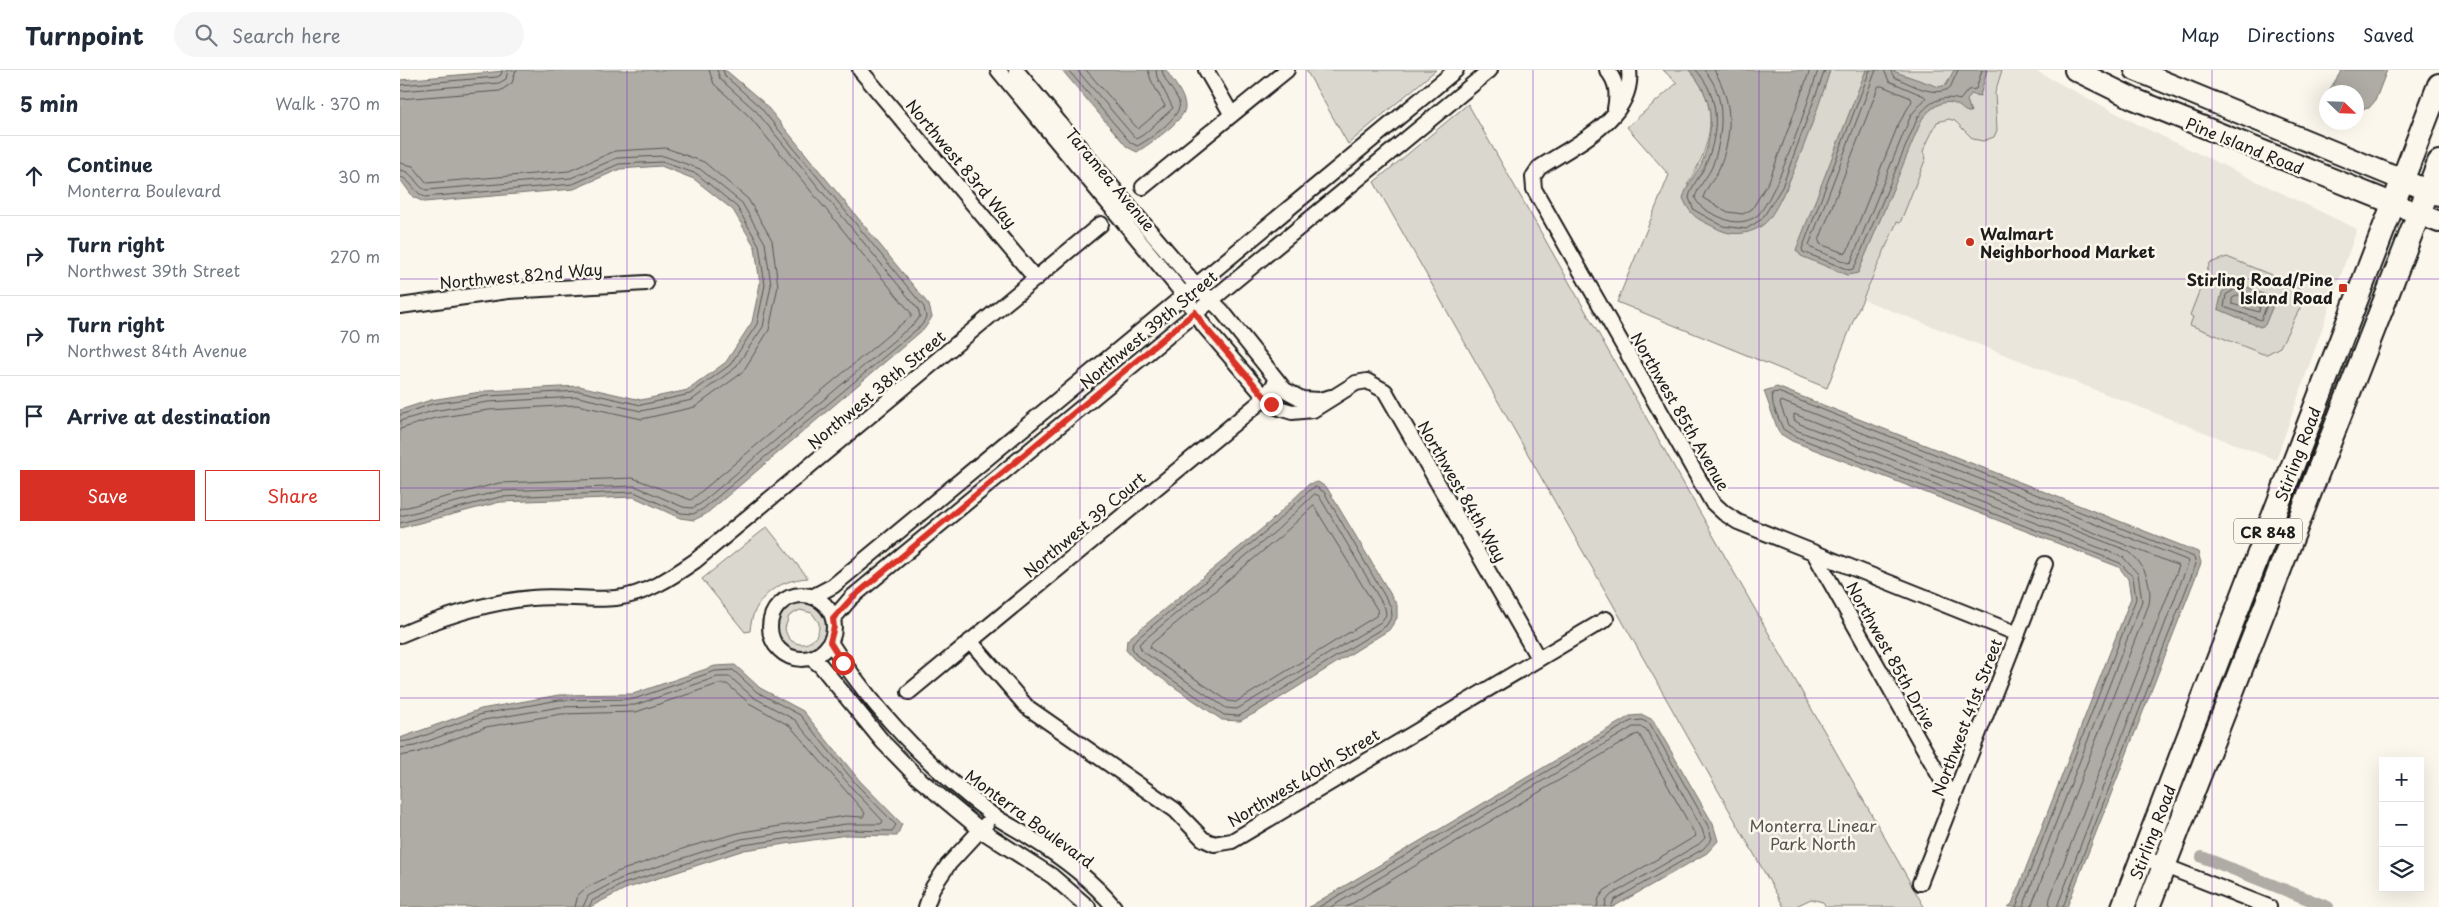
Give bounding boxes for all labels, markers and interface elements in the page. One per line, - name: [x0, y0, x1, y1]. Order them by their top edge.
- search box: [174, 12, 524, 57]
- text: Turnpoint: [25, 17, 144, 53]
- icon: search: [192, 21, 220, 49]
- text: Search here: [232, 21, 341, 49]
- text: Map: [2181, 21, 2219, 48]
- text: Directions: [2247, 21, 2335, 48]
- text: Saved: [2363, 21, 2414, 48]
- north arrow: [2319, 85, 2364, 130]
- text: 5 min: [20, 87, 78, 119]
- text: Walk · 370 m: [275, 91, 380, 115]
- street label: Northwest 83rd Way: [901, 93, 1023, 233]
- street label: Pine Island Road: [2182, 110, 2308, 180]
- street label: Taramea Avenue: [1060, 122, 1162, 236]
- text: Continue: [67, 150, 153, 178]
- icon: ahead: [20, 162, 48, 190]
- text: 30 m: [338, 164, 380, 188]
- text: Monterra Boulevard: [67, 178, 221, 202]
- place label: Walmart Neighborhood Market: [1980, 221, 2156, 263]
- text: Turn right: [67, 230, 165, 258]
- marker: Walmart Neighborhood Market: [1964, 236, 1976, 248]
- icon: right: [20, 242, 48, 270]
- text: 270 m: [330, 244, 380, 268]
- street label: Northwest 82nd Way: [438, 256, 604, 294]
- text: Northwest 39th Street: [67, 258, 240, 282]
- street label: Northwest 39th Street: [1074, 264, 1222, 394]
- place label: Stirling Road/Pine Island Road: [2187, 267, 2333, 309]
- marker: Stirling Road/Pine Island Road: [2337, 282, 2349, 294]
- text: Turn right: [67, 310, 165, 338]
- icon: right: [20, 322, 48, 350]
- text: 70 m: [340, 324, 380, 348]
- street label: Northwest 38th Street: [802, 324, 951, 454]
- street label: Northwest 85th Avenue: [1626, 327, 1736, 495]
- text: Northwest 84th Avenue: [67, 338, 247, 362]
- route end: [1260, 393, 1283, 416]
- icon: arrive: [20, 402, 48, 430]
- text: Arrive at destination: [67, 402, 271, 430]
- street label: Stirling Road: [2268, 403, 2326, 505]
- street label: Northwest 84th Way: [1413, 416, 1513, 566]
- street label: Northwest 39 Court: [1018, 465, 1151, 582]
- button: Save: [20, 470, 195, 521]
- button: Share: [205, 470, 380, 521]
- road number: CR 848: [2234, 518, 2302, 544]
- street label: Northwest 85th Drive: [1841, 577, 1943, 733]
- street label: Northwest 41st Street: [1925, 635, 2007, 799]
- route start: [832, 652, 855, 675]
- street label: Northwest 40th Street: [1222, 722, 1384, 832]
- map controls: [2379, 757, 2424, 892]
- button: +: [2379, 757, 2424, 802]
- street label: Monterra Boulevard: [961, 763, 1100, 873]
- street label: Stirling Road: [2123, 781, 2181, 883]
- button: −: [2379, 802, 2424, 847]
- park label: Monterra Linear Park North: [1750, 813, 1877, 855]
- button: layers: [2379, 847, 2424, 892]

